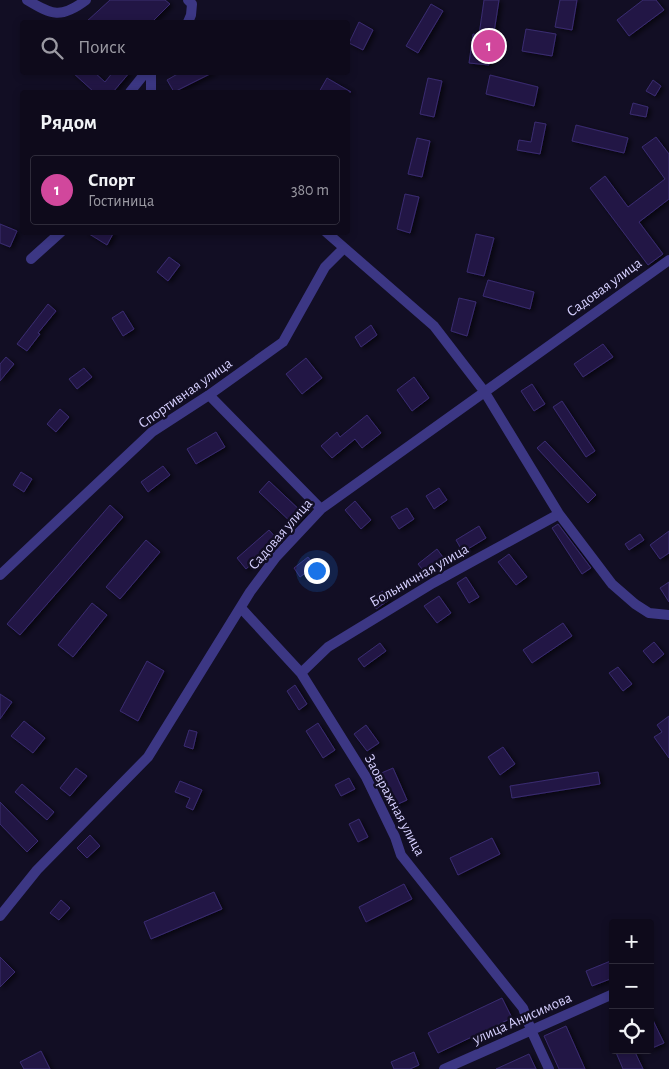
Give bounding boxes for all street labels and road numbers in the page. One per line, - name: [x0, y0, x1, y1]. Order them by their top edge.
- street label: Садовая улица: [564, 255, 645, 320]
- street label: Спортивная улица: [136, 355, 235, 431]
- street label: Садовая улица: [246, 496, 315, 573]
- street label: Больничная улица: [367, 541, 471, 610]
- street label: Заовражная улица: [361, 752, 428, 859]
- street label: улица Анисимова: [470, 990, 574, 1047]

